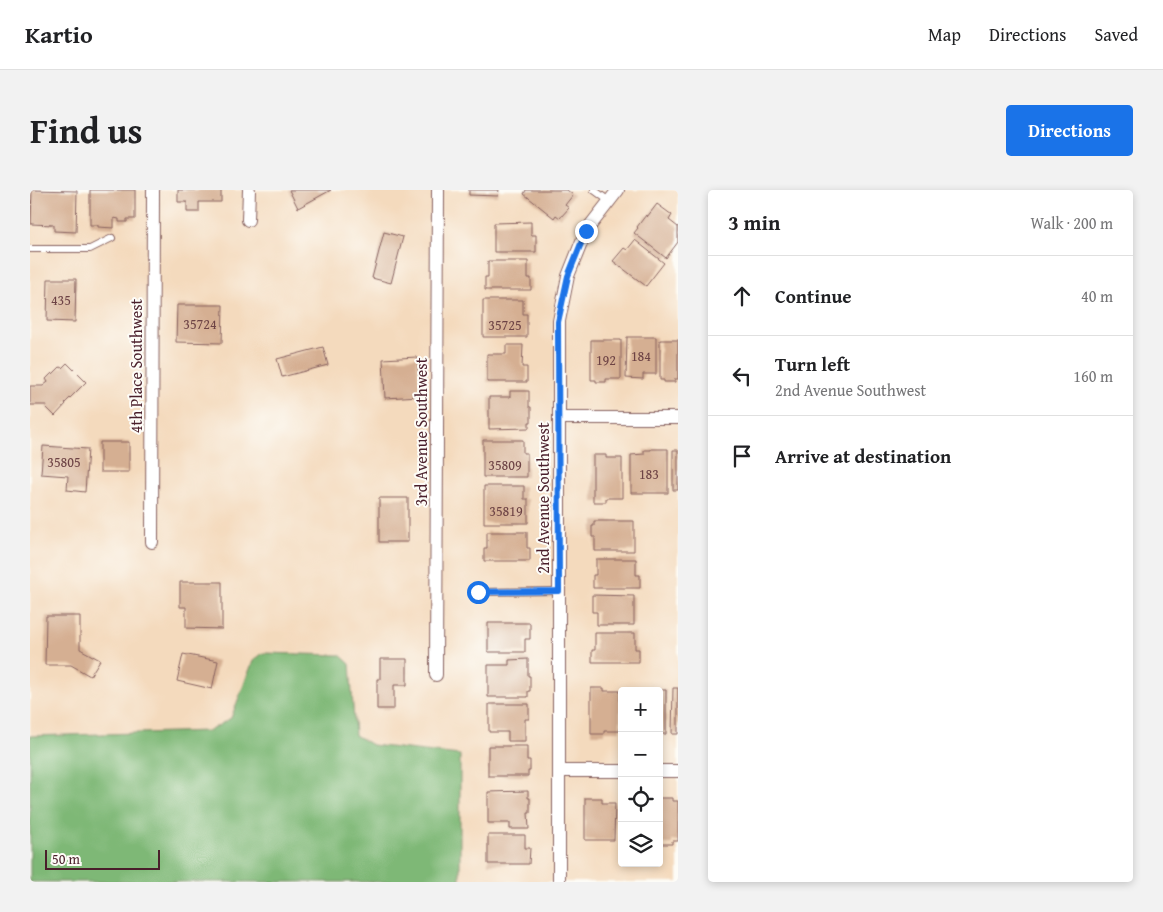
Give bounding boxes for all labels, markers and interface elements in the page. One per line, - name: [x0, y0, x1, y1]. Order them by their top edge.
- text: Kartio: [25, 17, 93, 52]
- text: Map: [928, 21, 961, 48]
- text: Directions: [989, 21, 1066, 48]
- text: Saved: [1094, 21, 1138, 48]
- text: Find us: [30, 105, 143, 156]
- button: Directions: [1006, 105, 1133, 156]
- text: 3 min: [728, 207, 780, 238]
- text: Walk · 200 m: [1030, 211, 1113, 235]
- route end: [575, 220, 598, 243]
- icon: ahead: [728, 282, 756, 310]
- text: Continue: [775, 282, 852, 310]
- text: 40 m: [1081, 284, 1113, 308]
- house number: 435: [51, 290, 71, 310]
- street label: 4th Place Southwest: [124, 298, 148, 433]
- house number: 35724: [183, 314, 217, 334]
- house number: 35725: [488, 315, 522, 335]
- house number: 184: [631, 346, 651, 366]
- house number: 192: [596, 350, 616, 370]
- text: Turn left: [775, 350, 850, 378]
- street label: 3rd Avenue Southwest: [409, 357, 433, 506]
- icon: left: [728, 362, 756, 390]
- text: 160 m: [1073, 364, 1113, 388]
- text: 2nd Avenue Southwest: [775, 378, 926, 402]
- street label: 2nd Avenue Southwest: [531, 422, 555, 574]
- icon: arrive: [728, 442, 756, 470]
- text: Arrive at destination: [775, 442, 951, 470]
- house number: 35805: [47, 452, 81, 472]
- house number: 35809: [488, 455, 522, 475]
- house number: 183: [639, 464, 659, 484]
- house number: 35819: [489, 501, 523, 521]
- route start: [467, 581, 490, 604]
- map controls: [618, 687, 663, 867]
- button: +: [618, 687, 663, 732]
- button: −: [618, 732, 663, 777]
- button: locate: [618, 777, 663, 822]
- button: layers: [618, 822, 663, 867]
- scale bar: [45, 847, 160, 870]
- text: 50 m: [52, 849, 80, 869]

